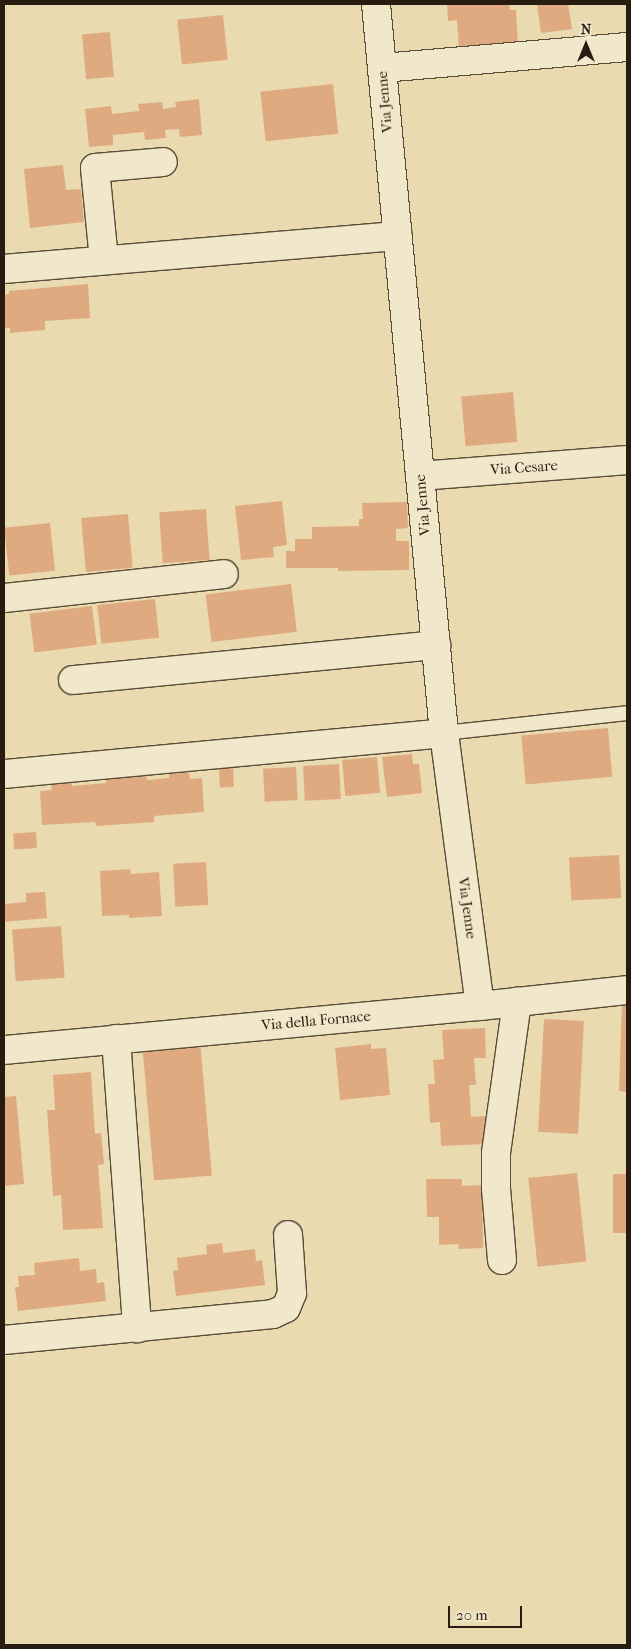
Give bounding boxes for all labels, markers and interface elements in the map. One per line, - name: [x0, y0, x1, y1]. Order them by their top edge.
- north arrow: [561, 20, 611, 70]
- text: N: [581, 21, 591, 38]
- street label: Via Jenne: [373, 70, 397, 134]
- street label: Via Cesare: [489, 457, 559, 479]
- street label: Via Jenne: [411, 473, 435, 537]
- street label: Via Jenne: [454, 876, 480, 940]
- street label: Via della Fornace: [261, 1007, 371, 1035]
- scale bar: [451, 1596, 525, 1628]
- text: 20 m: [456, 1606, 488, 1624]

